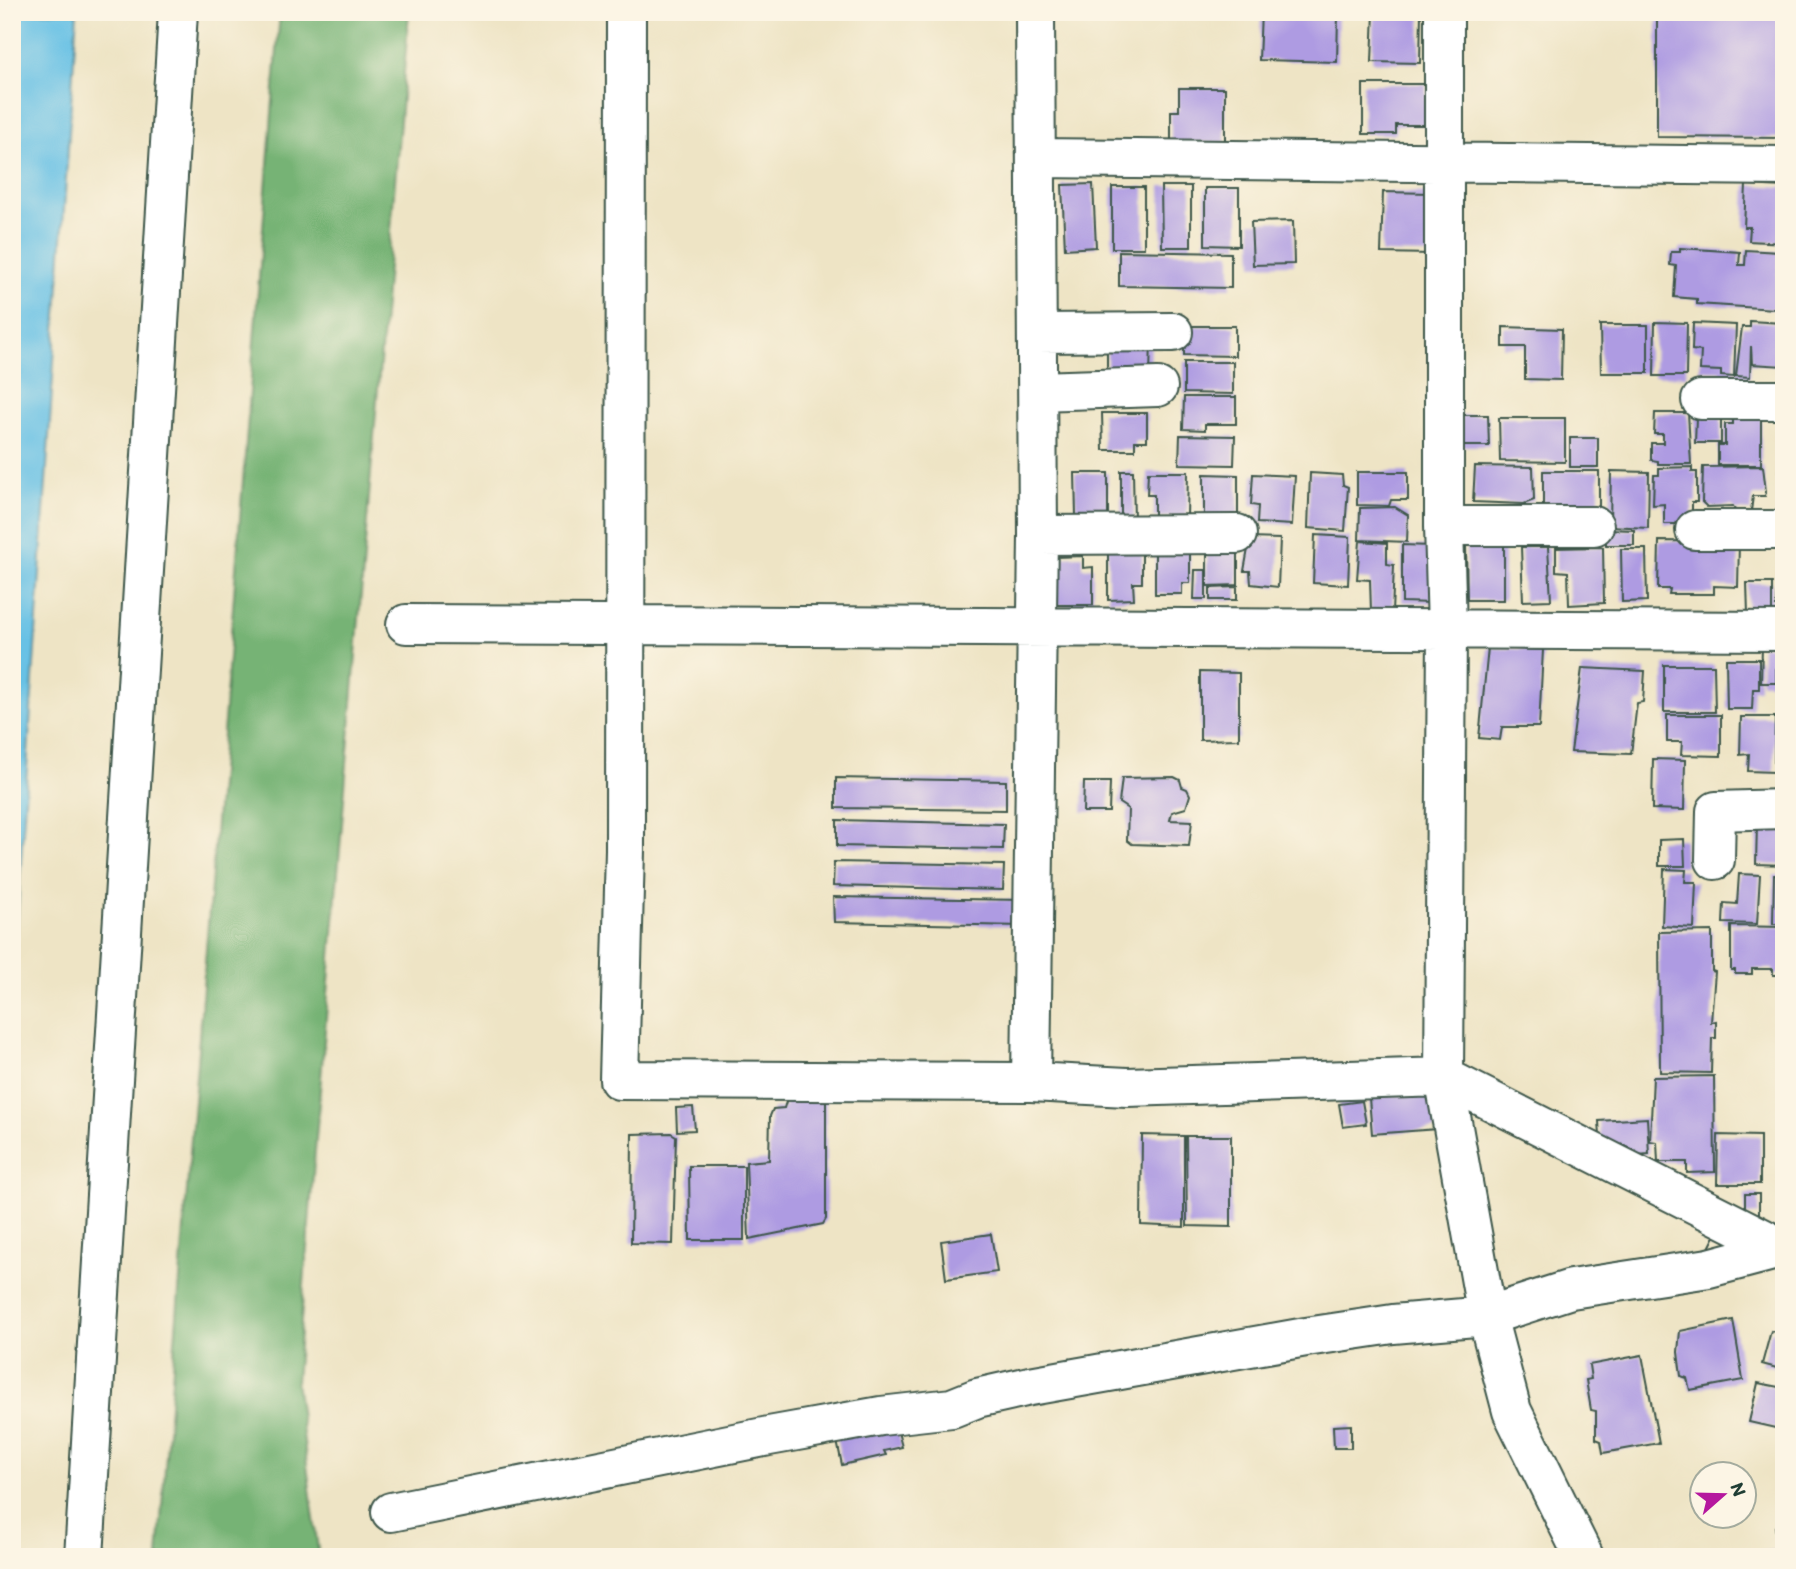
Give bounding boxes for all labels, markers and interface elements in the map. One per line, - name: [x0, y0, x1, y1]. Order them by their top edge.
- north arrow: [1688, 1460, 1758, 1530]
- text: N: [1726, 1479, 1752, 1499]

